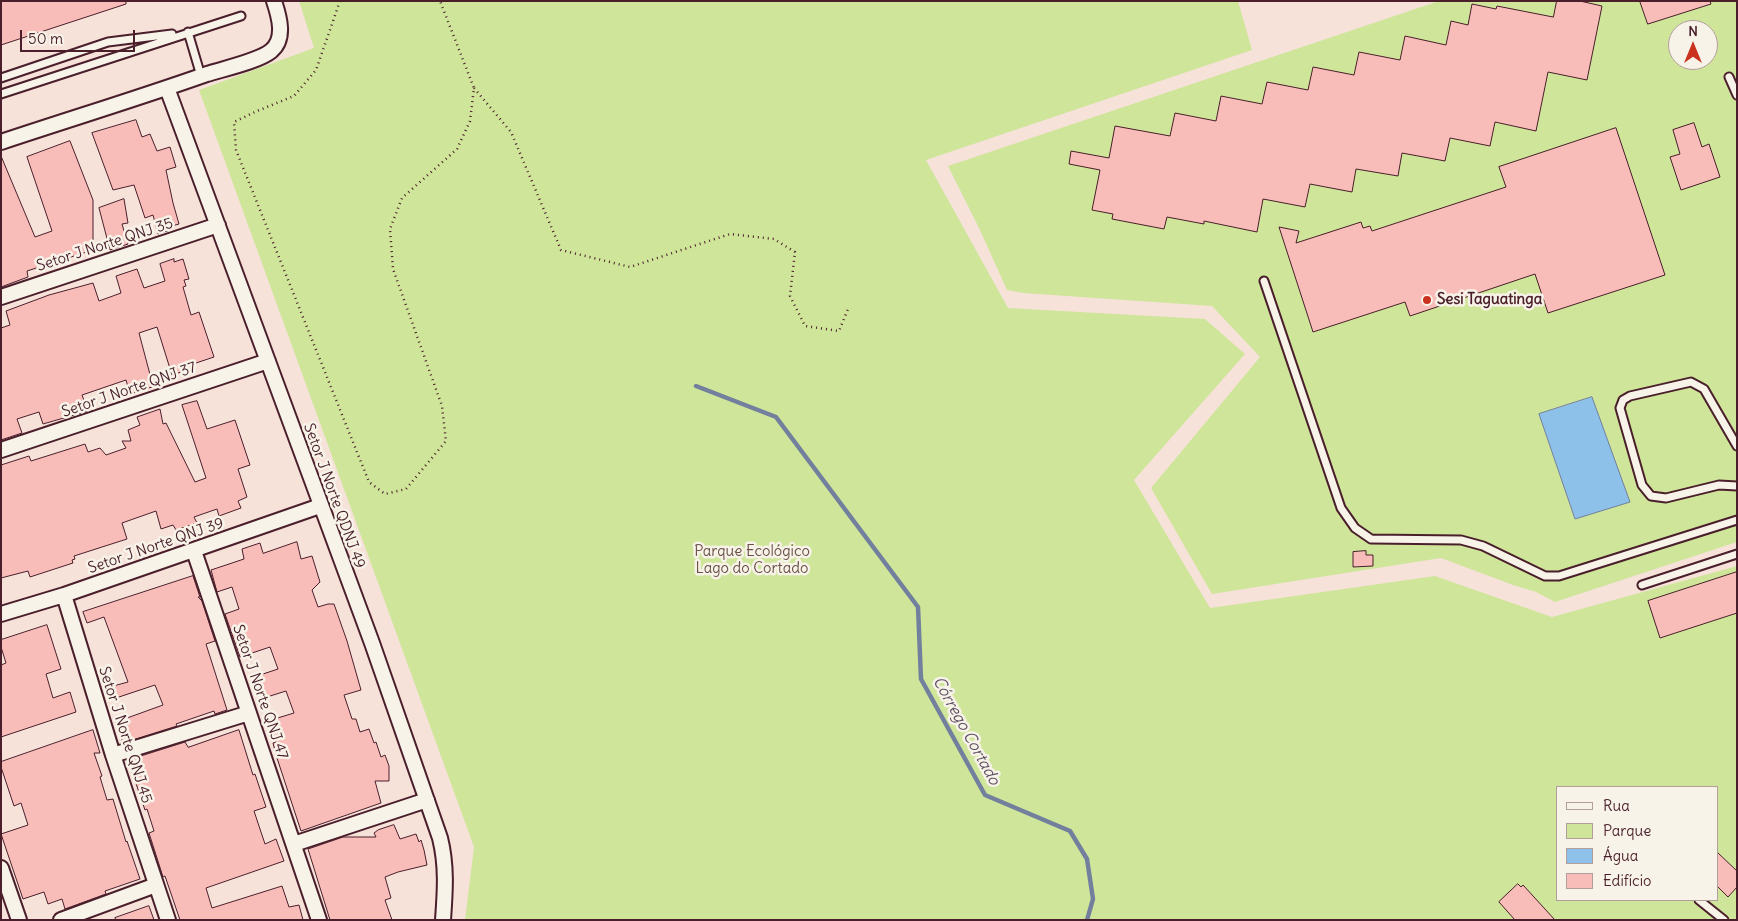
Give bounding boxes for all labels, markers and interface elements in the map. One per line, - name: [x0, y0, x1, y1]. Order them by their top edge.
- scale bar: [22, 20, 138, 52]
- north arrow: [1668, 20, 1718, 70]
- text: N: [1688, 22, 1698, 40]
- text: 50 m: [28, 29, 63, 48]
- street label: Setor J Norte QNJ 35: [34, 214, 176, 276]
- place label: Sesi Taguatinga: [1437, 291, 1542, 309]
- marker: Sesi Taguatinga: [1421, 294, 1433, 306]
- street label: Setor J Norte QNJ 37: [59, 359, 199, 421]
- street label: Setor J Norte QDNJ 49: [299, 421, 369, 571]
- street label: Setor J Norte QNJ 39: [86, 514, 226, 578]
- park label: Parque Ecológico Lago do Cortado: [694, 543, 810, 578]
- street label: Setor J Norte QNJ 47: [229, 622, 291, 762]
- street label: Setor J Norte QNJ 45: [94, 664, 156, 806]
- water label: Córrego Cortado: [928, 673, 1004, 789]
- legend: [1556, 786, 1718, 901]
- text: Rua: [1603, 796, 1630, 815]
- text: Parque: [1603, 821, 1651, 840]
- text: Água: [1603, 846, 1638, 865]
- text: Edifício: [1603, 871, 1651, 890]

